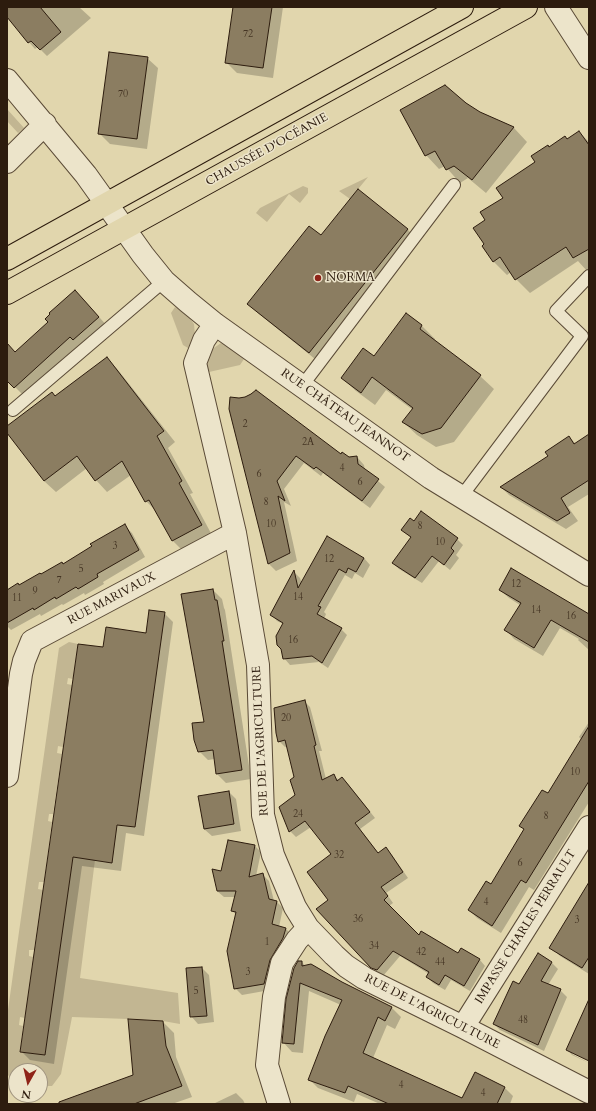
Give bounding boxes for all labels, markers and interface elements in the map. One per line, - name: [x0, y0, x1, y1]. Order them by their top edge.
- house number: 72: [243, 29, 253, 41]
- house number: 70: [118, 89, 128, 101]
- street label: CHAUSSÉE D'OCÉANIE: [203, 110, 331, 190]
- place label: NORMA: [326, 271, 375, 285]
- marker: NORMA: [313, 273, 323, 283]
- street label: RUE CHÂTEAU JEANNOT: [278, 366, 412, 466]
- house number: 2: [242, 419, 248, 431]
- house number: 2A: [302, 437, 314, 449]
- house number: 4: [339, 463, 345, 475]
- house number: 6: [256, 469, 262, 481]
- house number: 6: [357, 477, 363, 489]
- house number: 8: [263, 497, 269, 509]
- house number: 10: [266, 519, 276, 531]
- house number: 8: [417, 521, 423, 533]
- house number: 10: [435, 537, 445, 549]
- house number: 3: [112, 541, 118, 553]
- house number: 12: [324, 554, 334, 566]
- house number: 5: [78, 564, 84, 576]
- street label: RUE MARIVAUX: [66, 570, 158, 628]
- house number: 7: [56, 575, 62, 587]
- house number: 12: [511, 579, 521, 591]
- house number: 9: [32, 586, 38, 598]
- house number: 14: [293, 592, 303, 604]
- house number: 11: [12, 593, 22, 605]
- house number: 14: [531, 605, 541, 617]
- house number: 16: [566, 611, 576, 623]
- house number: 16: [288, 635, 298, 647]
- street label: RUE DE L'AGRICULTURE: [250, 666, 272, 816]
- house number: 20: [281, 713, 291, 725]
- house number: 10: [570, 767, 580, 779]
- house number: 24: [293, 809, 303, 821]
- house number: 8: [543, 811, 549, 823]
- street label: IMPASSE CHARLES PERRAULT: [472, 847, 580, 1007]
- house number: 32: [334, 850, 344, 862]
- house number: 6: [517, 858, 523, 870]
- house number: 4: [483, 897, 489, 909]
- house number: 36: [353, 914, 363, 926]
- house number: 3: [574, 915, 580, 927]
- house number: 1: [264, 937, 270, 949]
- house number: 34: [369, 941, 379, 953]
- house number: 42: [416, 947, 426, 959]
- house number: 44: [435, 957, 445, 969]
- house number: 3: [245, 967, 251, 979]
- street label: RUE DE L'AGRICULTURE: [362, 972, 502, 1052]
- house number: 5: [193, 986, 199, 998]
- house number: 48: [518, 1015, 528, 1027]
- north arrow: [8, 1063, 48, 1103]
- house number: 4: [398, 1080, 404, 1092]
- text: N: [21, 1086, 32, 1102]
- house number: 4: [480, 1088, 486, 1100]

